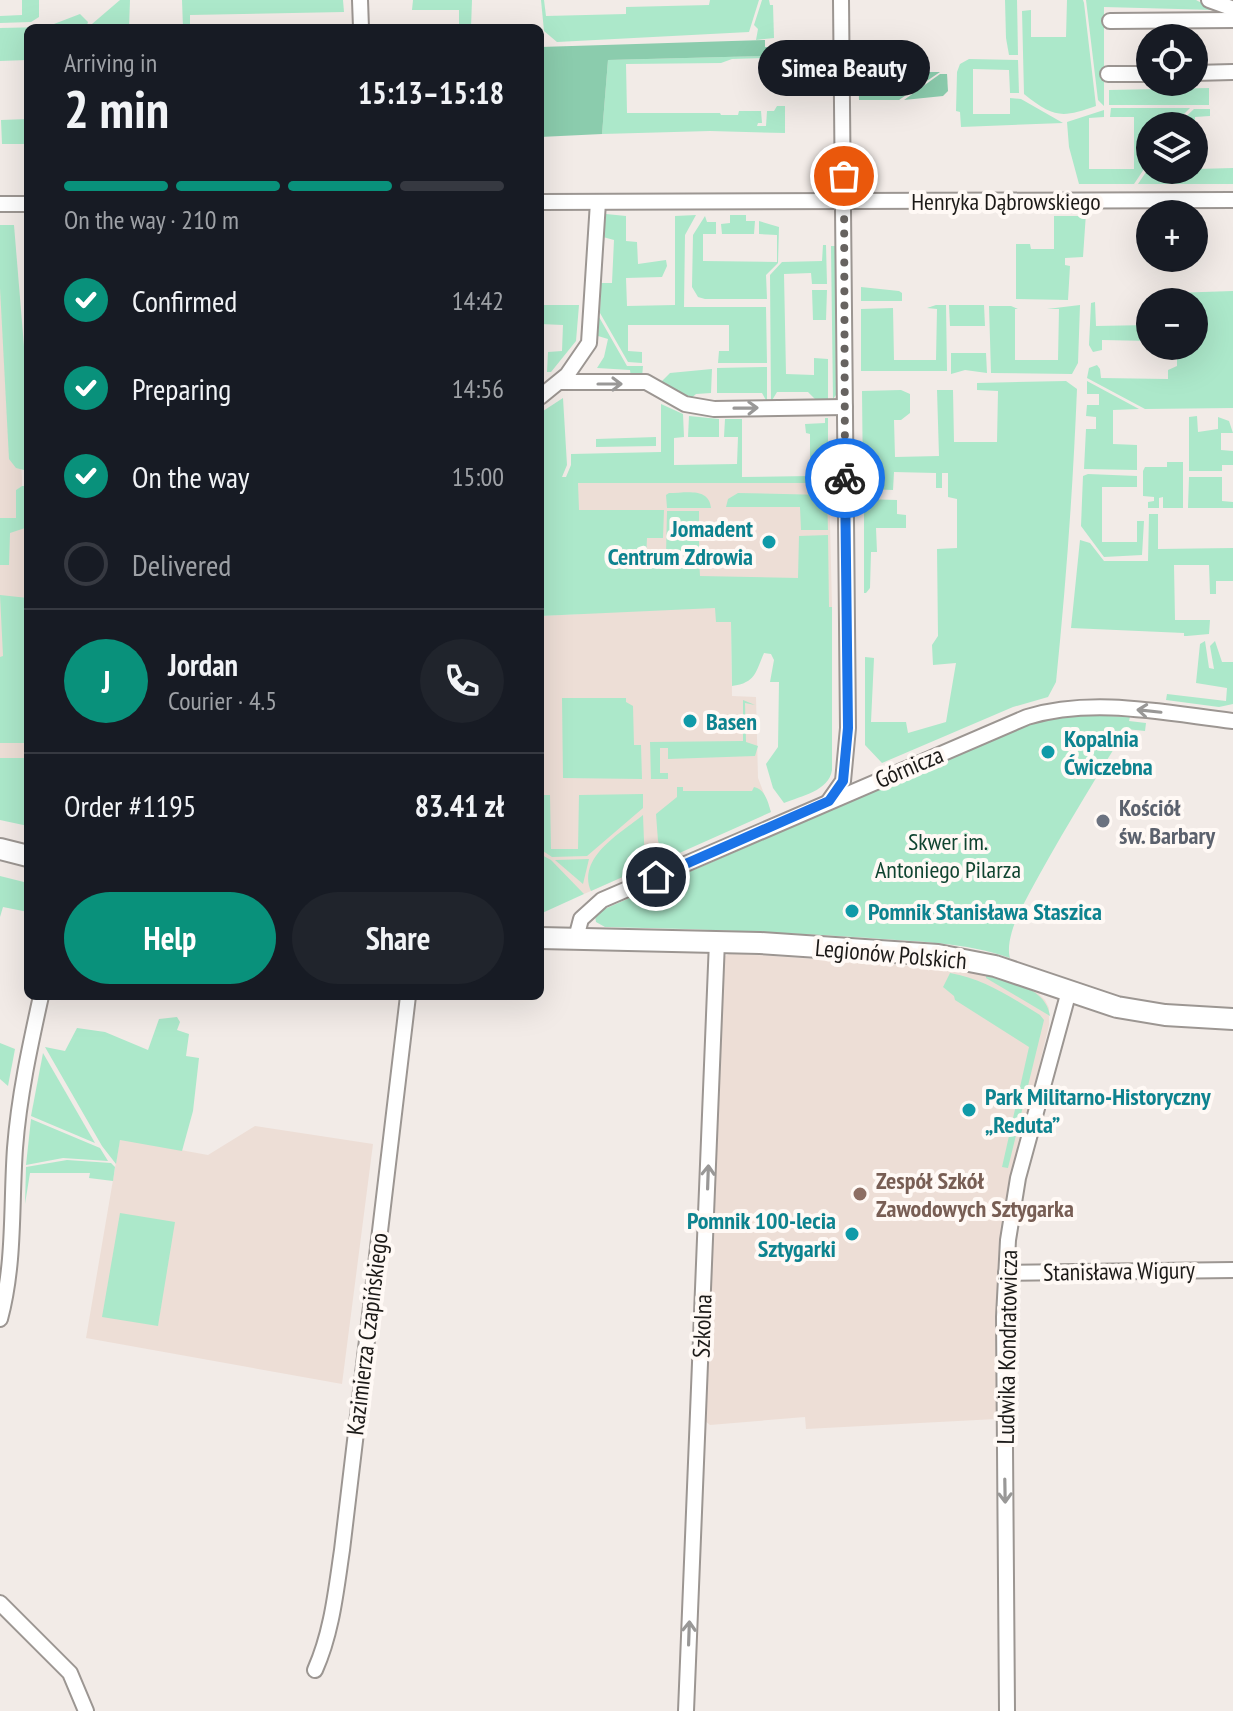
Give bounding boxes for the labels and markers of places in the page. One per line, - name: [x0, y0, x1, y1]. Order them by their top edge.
- callout: Simea Beauty: [758, 40, 930, 96]
- pin: [810, 142, 878, 210]
- place label: Jomadent Centrum Zdrowia: [608, 513, 753, 572]
- marker: Jomadent Centrum Zdrowia: [760, 533, 778, 551]
- place label: Basen: [706, 706, 757, 737]
- marker: Basen: [681, 712, 699, 730]
- place label: Kopalnia Ćwiczebna: [1064, 723, 1153, 782]
- marker: Kopalnia Ćwiczebna: [1039, 743, 1057, 761]
- place label: Kościół św. Barbary: [1119, 792, 1215, 851]
- marker: Kościół św. Barbary: [1094, 812, 1112, 830]
- pin: [622, 843, 690, 911]
- place label: Pomnik Stanisława Staszica: [868, 896, 1102, 927]
- marker: Pomnik Stanisława Staszica: [843, 902, 861, 920]
- place label: Park Militarno-Historyczny „Reduta”: [985, 1081, 1211, 1140]
- marker: Park Militarno-Historyczny „Reduta”: [960, 1101, 978, 1119]
- place label: Zespół Szkół Zawodowych Sztygarka: [876, 1165, 1074, 1224]
- marker: Zespół Szkół Zawodowych Sztygarka: [851, 1185, 869, 1203]
- place label: Pomnik 100-lecia Sztygarki: [687, 1205, 836, 1264]
- marker: Pomnik 100-lecia Sztygarki: [843, 1225, 861, 1243]

